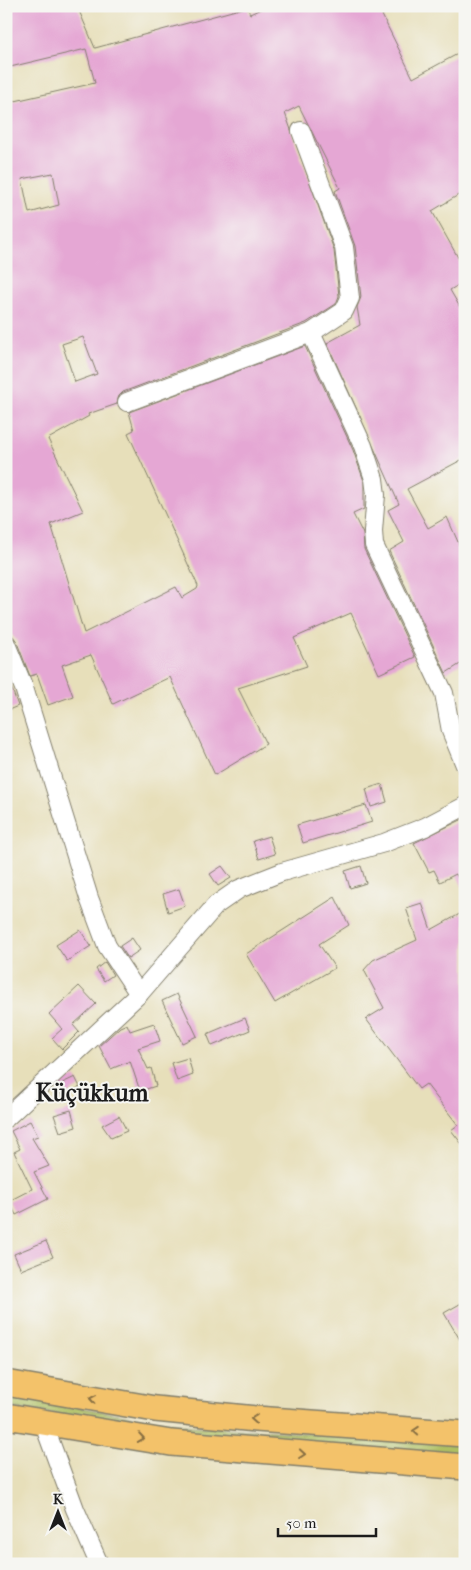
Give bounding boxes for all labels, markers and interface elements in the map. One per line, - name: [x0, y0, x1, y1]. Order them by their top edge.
- district label: Küçükkum: [36, 1079, 150, 1108]
- one-way arrow: [89, 1394, 97, 1404]
- one-way arrow: [250, 1414, 258, 1425]
- one-way arrow: [412, 1425, 420, 1436]
- one-way arrow: [137, 1432, 145, 1443]
- one-way arrow: [299, 1448, 307, 1459]
- north arrow: [32, 1488, 82, 1538]
- text: K: [53, 1491, 64, 1508]
- scale bar: [278, 1505, 376, 1537]
- text: 50 m: [286, 1514, 317, 1532]

